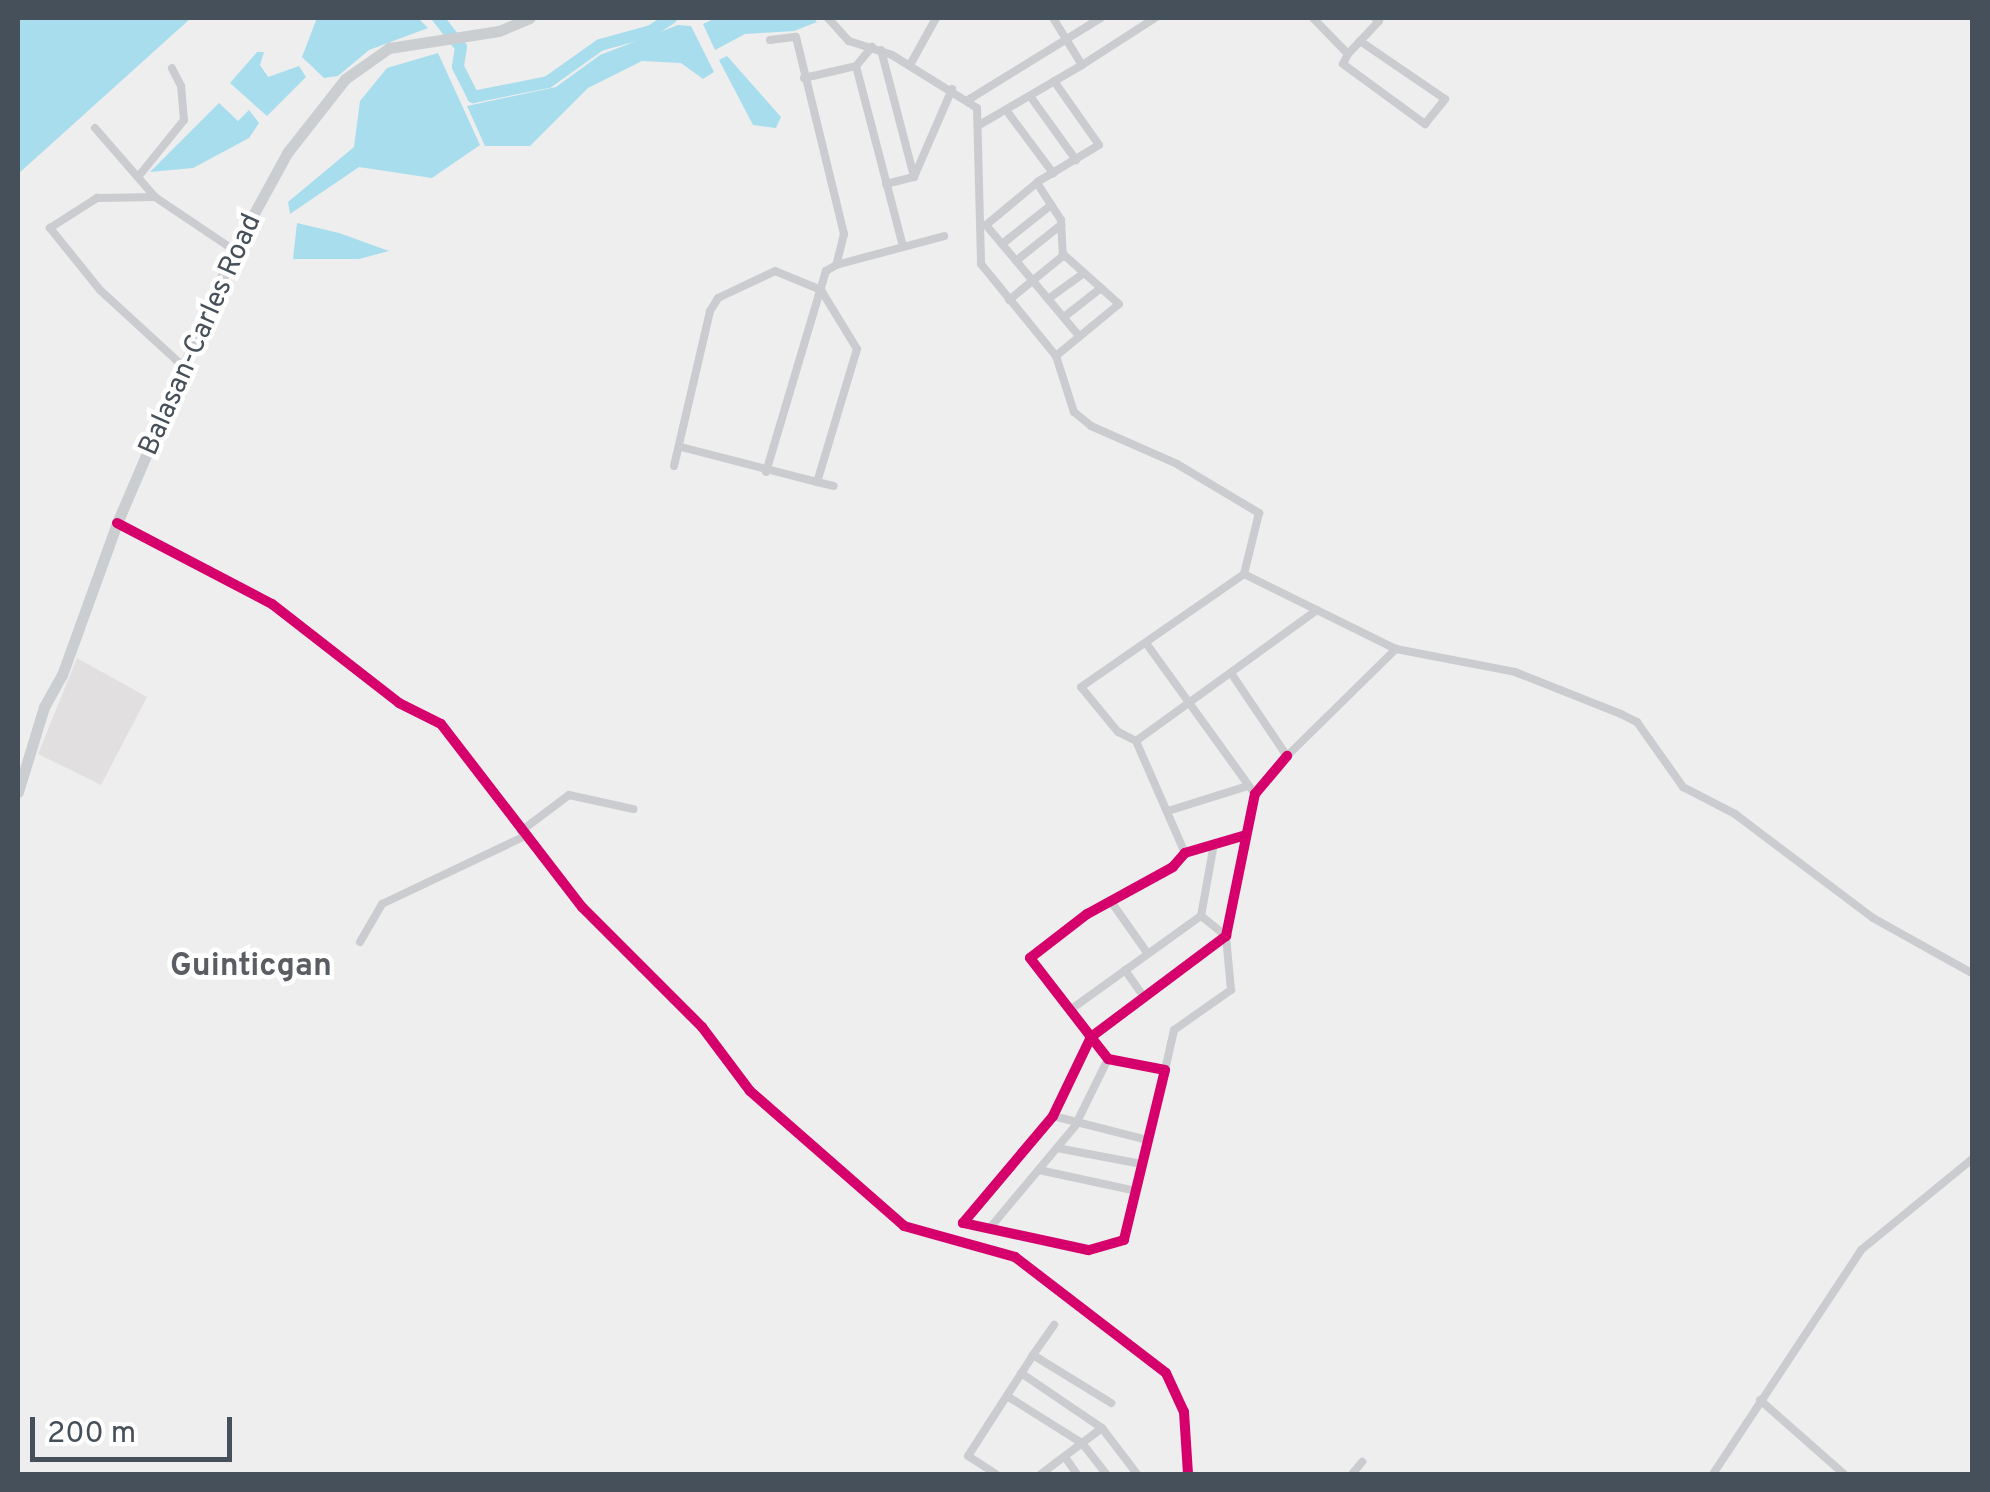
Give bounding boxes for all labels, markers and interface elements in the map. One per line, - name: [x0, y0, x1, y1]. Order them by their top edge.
- street label: Balasan-Carles Road: [133, 209, 269, 461]
- district label: Guinticgan: [170, 948, 332, 986]
- scale bar: [35, 1397, 238, 1459]
- text: 200 m: [47, 1416, 136, 1453]

